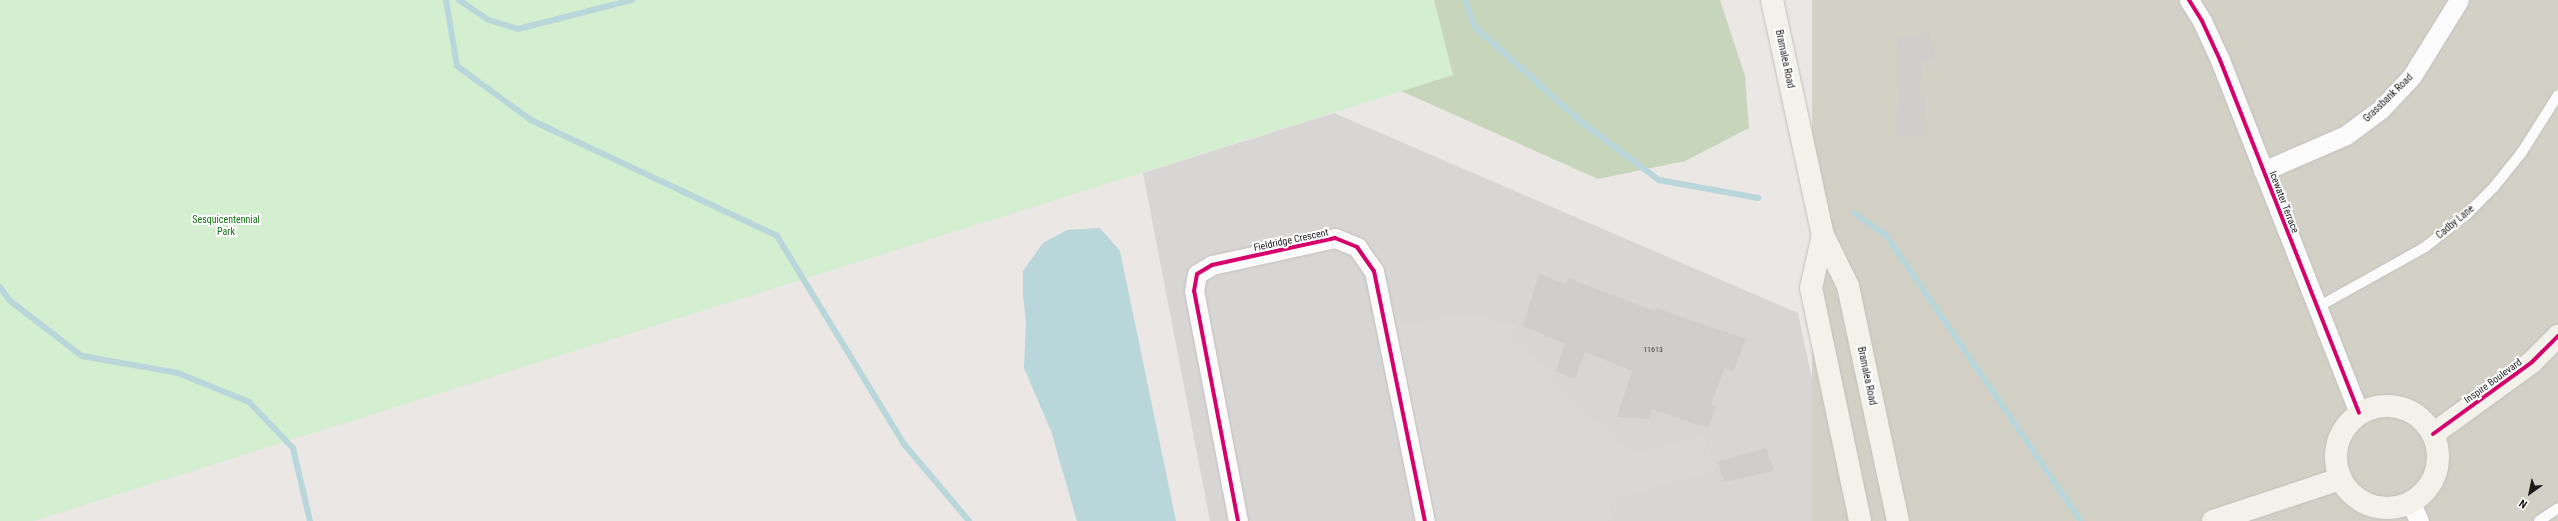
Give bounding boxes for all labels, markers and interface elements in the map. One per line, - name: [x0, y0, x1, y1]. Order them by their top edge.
- street label: Bramalea Road: [1773, 29, 1797, 89]
- street label: Grassbank Road: [2361, 71, 2415, 125]
- street label: Icewater Terrace: [2267, 169, 2301, 235]
- street label: Cadby Lane: [2434, 203, 2476, 241]
- park label: Sesquicentennial Park: [192, 213, 260, 236]
- street label: Fieldridge Crescent: [1252, 226, 1330, 254]
- house number: 11613: [1643, 345, 1663, 355]
- street label: Bramalea Road: [1855, 346, 1879, 406]
- street label: Inspire Boulevard: [2462, 356, 2524, 406]
- north arrow: [2510, 473, 2550, 513]
- text: N: [2517, 496, 2530, 511]

